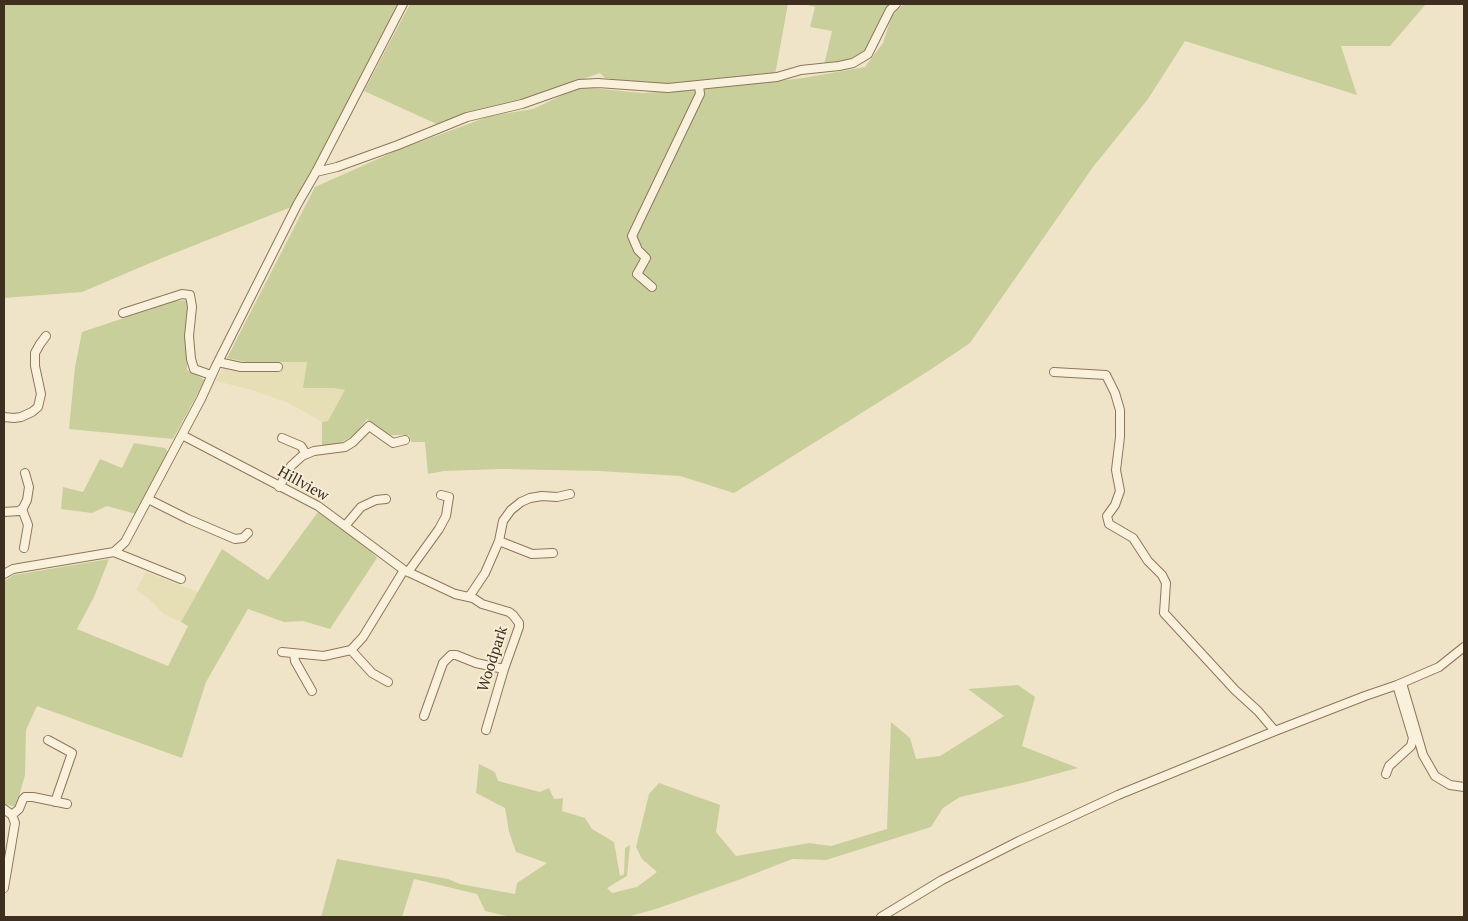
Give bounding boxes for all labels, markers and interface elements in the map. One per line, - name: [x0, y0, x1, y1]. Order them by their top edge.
- street label: Hillview: [275, 463, 331, 505]
- street label: Woodpark: [474, 624, 512, 694]

